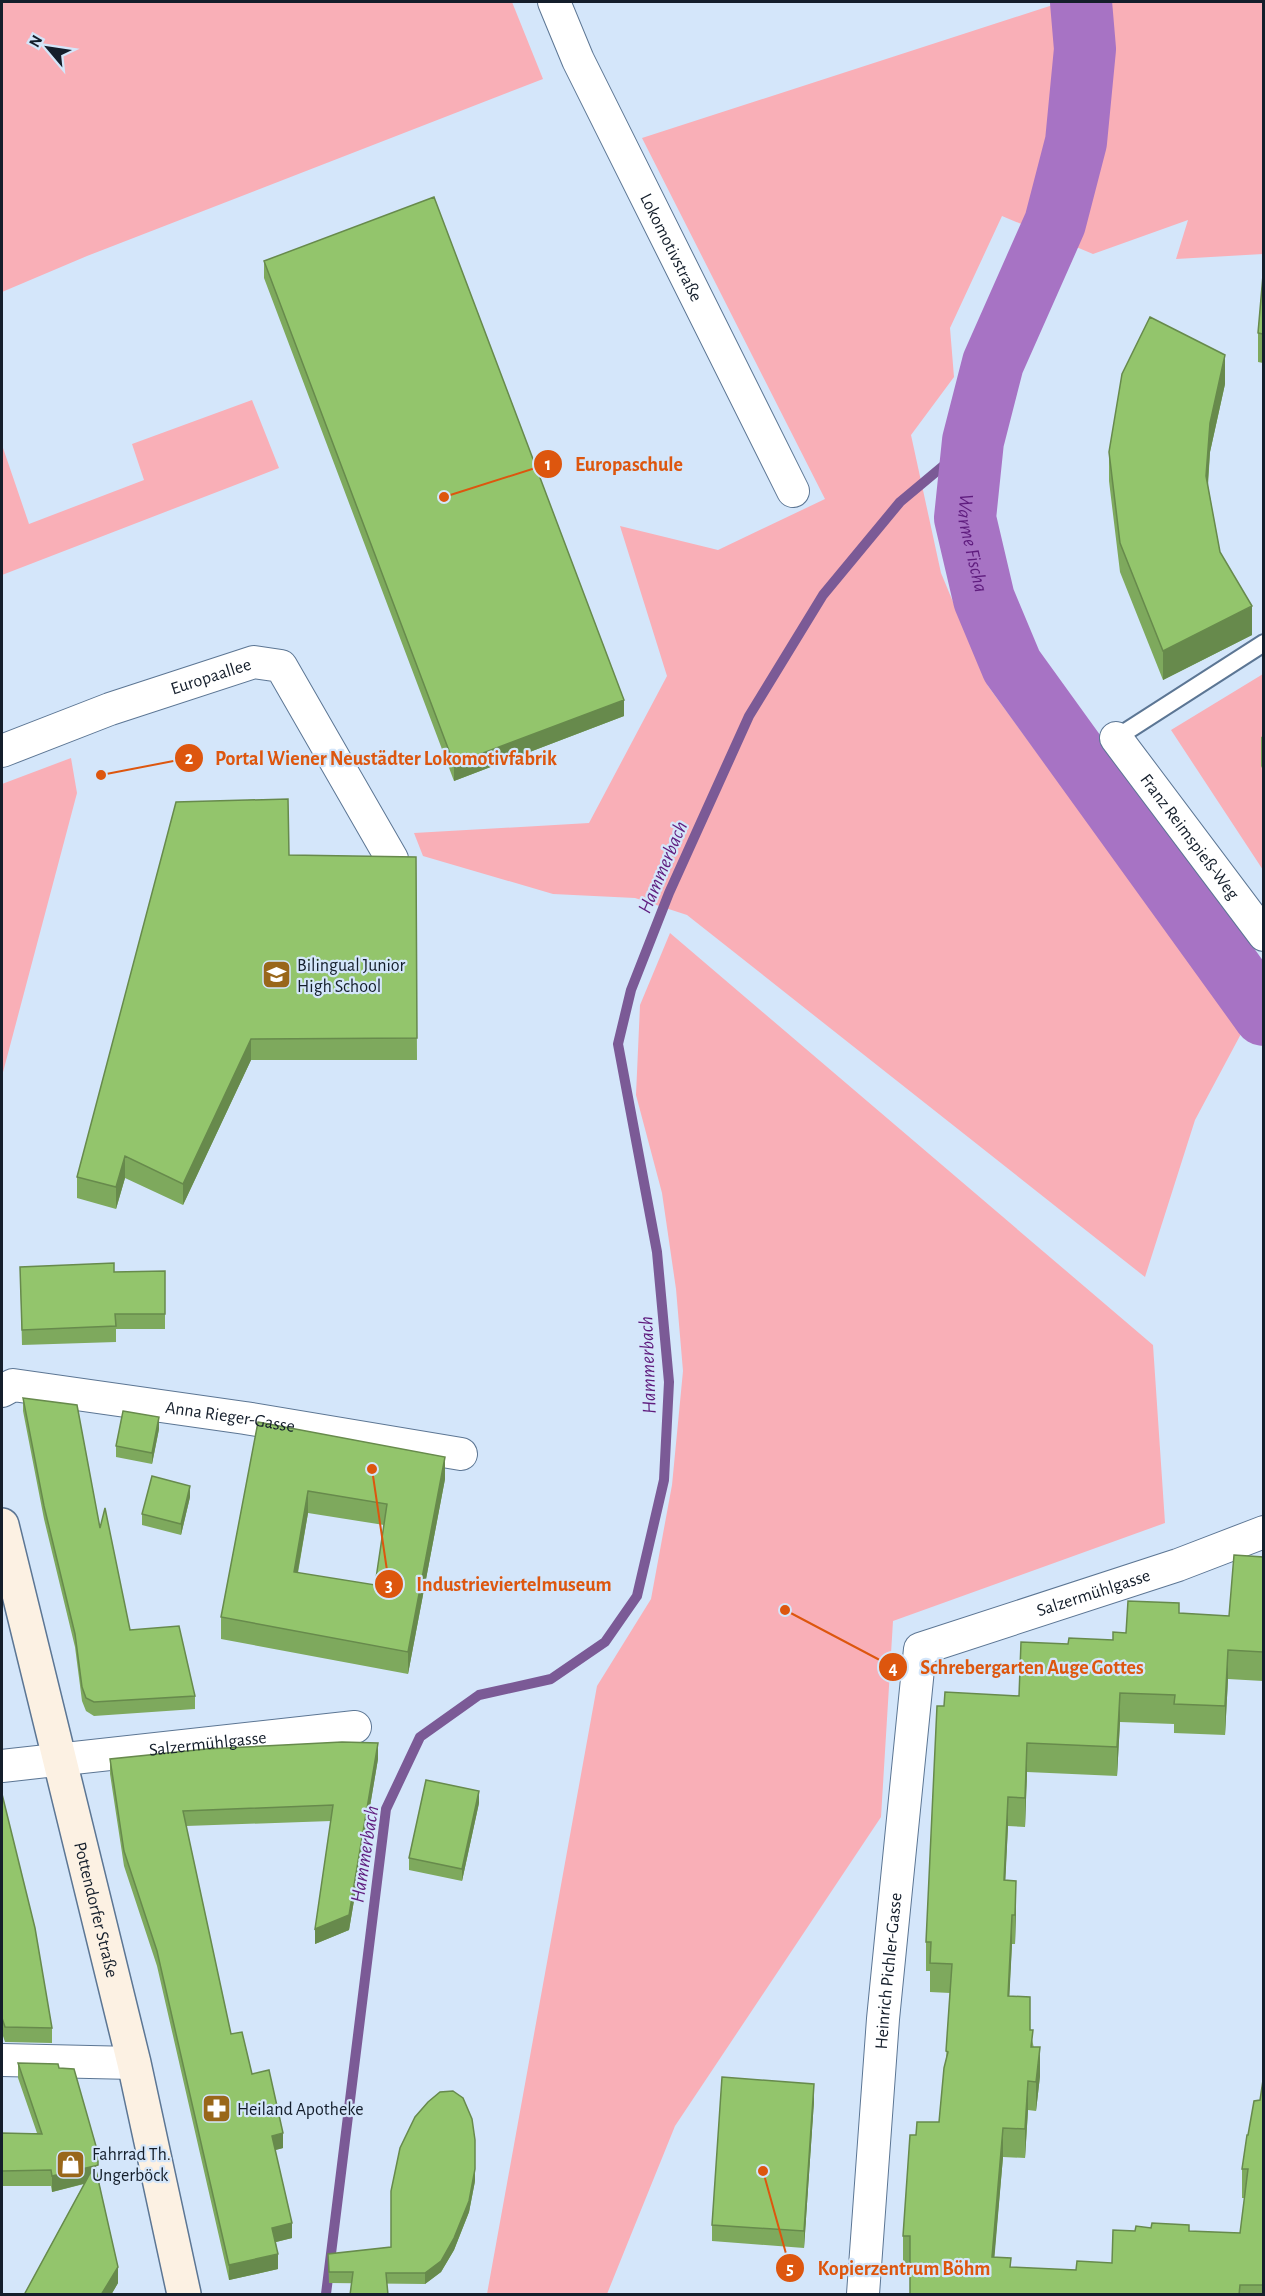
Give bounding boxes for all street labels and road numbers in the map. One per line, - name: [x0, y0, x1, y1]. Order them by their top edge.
- street label: Lokomotivstraße: [636, 191, 705, 305]
- street label: Europaallee: [169, 656, 254, 699]
- street label: Franz Reimspieß-Weg: [1136, 771, 1242, 903]
- street label: Anna Rieger-Gasse: [164, 1399, 296, 1436]
- street label: Salzermühlgasse: [1035, 1567, 1153, 1620]
- street label: Salzermühlgasse: [148, 1729, 268, 1760]
- street label: Pottendorfer Straße: [70, 1840, 121, 1979]
- street label: Heinrich Pichler-Gasse: [873, 1892, 906, 2050]

